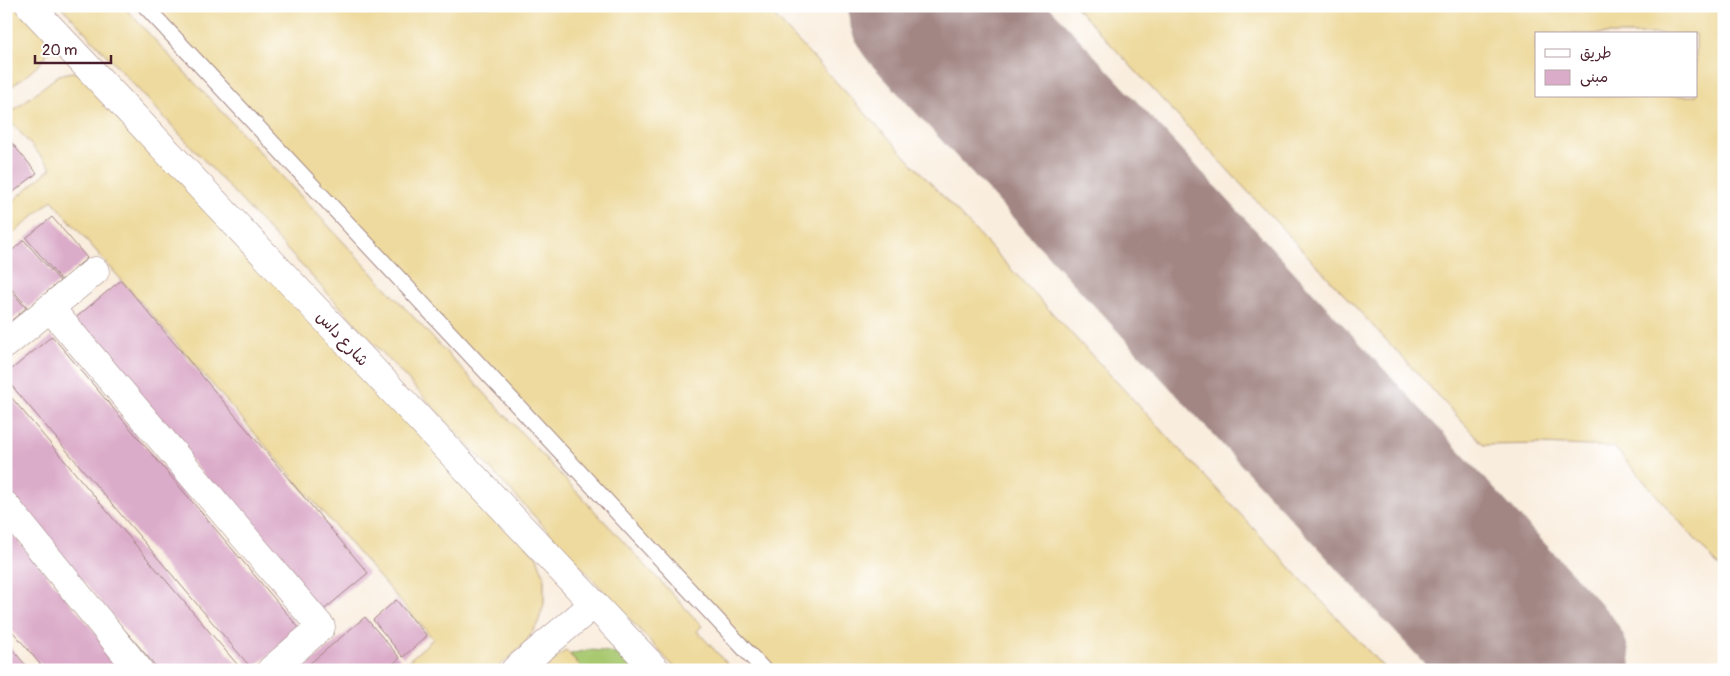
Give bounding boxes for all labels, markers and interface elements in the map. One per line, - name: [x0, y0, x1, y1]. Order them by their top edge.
- scale bar: [35, 32, 111, 64]
- legend: [1535, 32, 1698, 98]
- text: 20 m: [42, 41, 77, 60]
- text: طريق: [1580, 44, 1612, 63]
- text: مبنى: [1580, 68, 1608, 87]
- street label: شارع داس: [311, 307, 373, 371]

